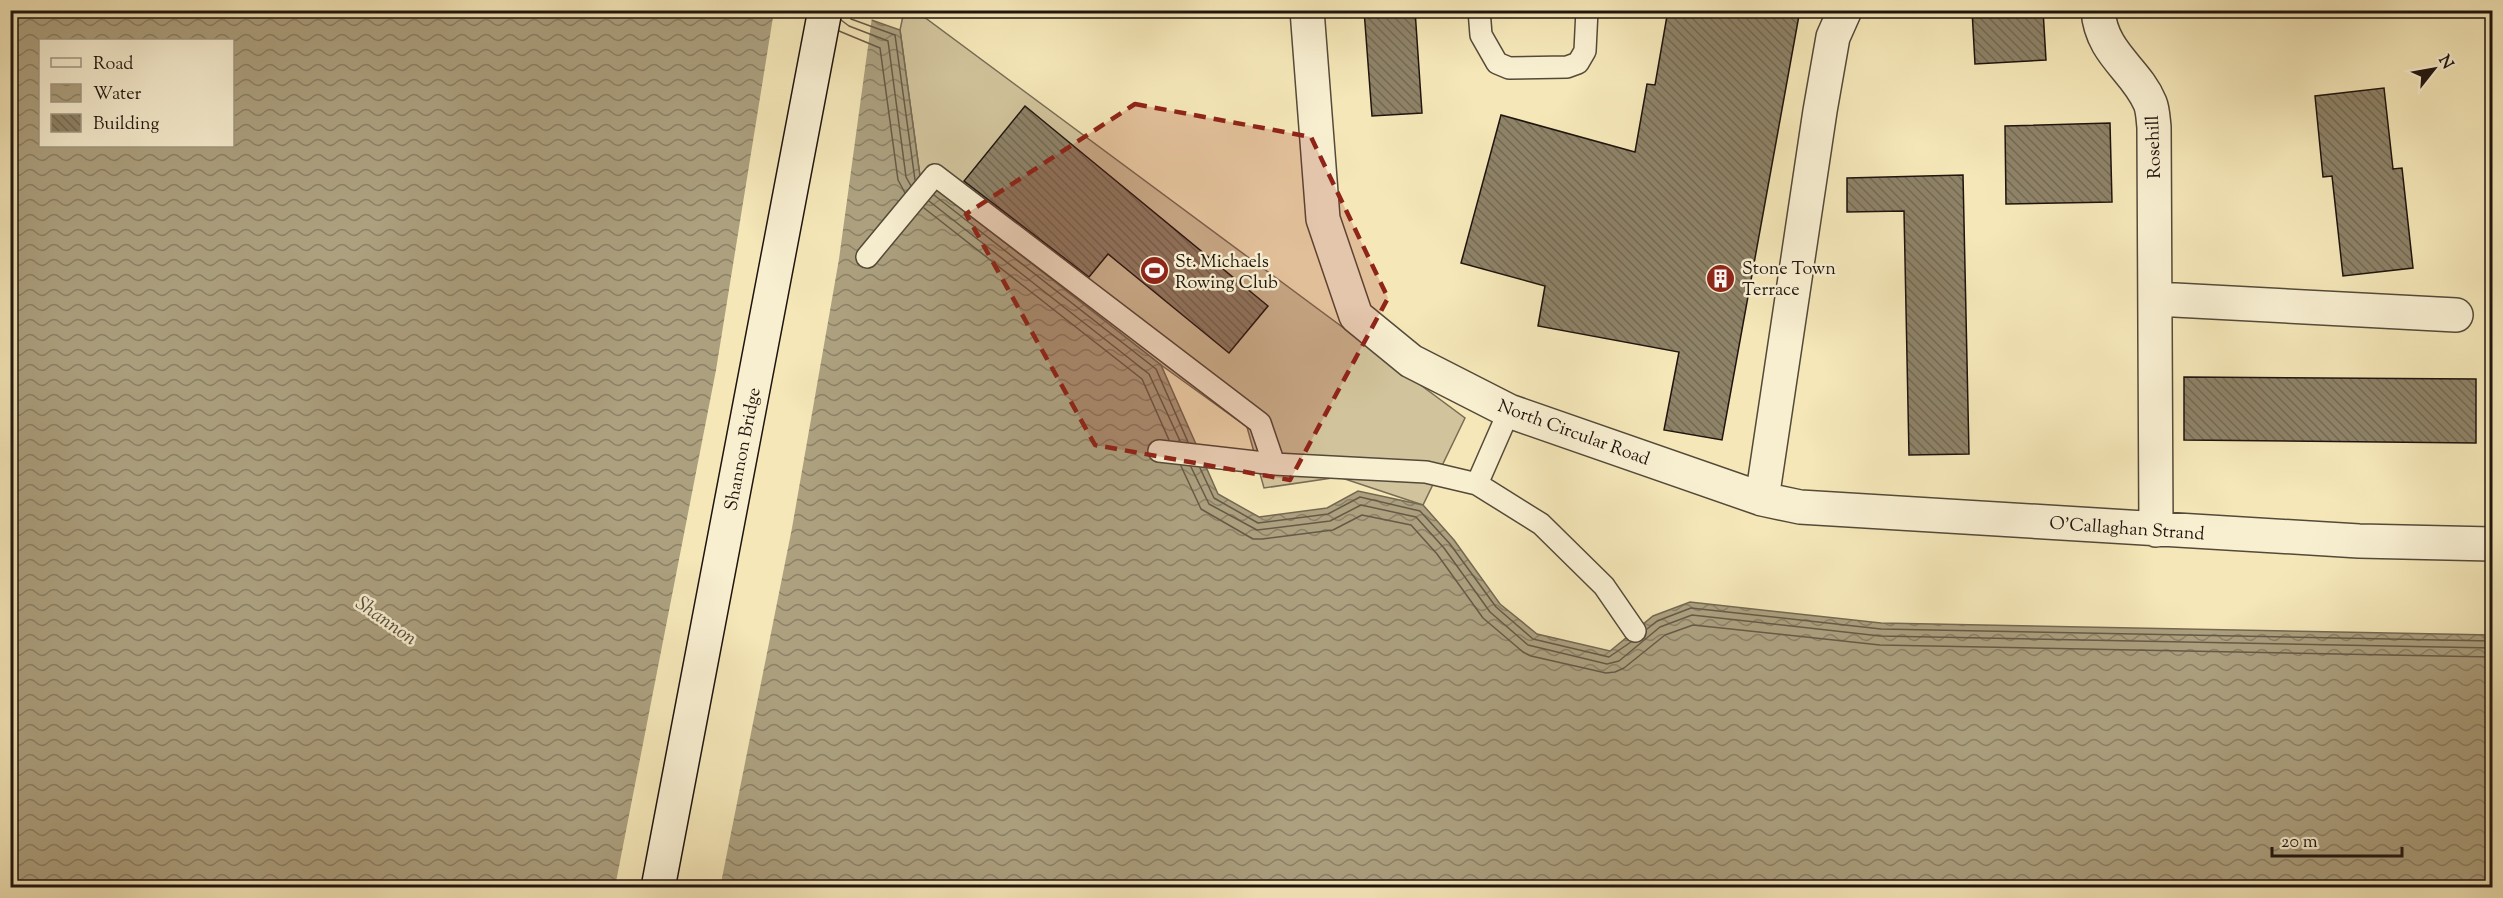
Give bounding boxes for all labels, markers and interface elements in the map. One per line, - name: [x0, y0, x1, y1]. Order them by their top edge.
- legend: [39, 39, 234, 147]
- north arrow: [2404, 39, 2464, 99]
- text: N: [2432, 51, 2458, 74]
- text: Road: [93, 52, 133, 78]
- text: Water: [93, 82, 142, 108]
- text: Building: [93, 112, 159, 138]
- street label: Rosehill: [2141, 115, 2169, 179]
- place label: St. Michaels Rowing Club: [1175, 250, 1278, 297]
- sports icon: St. Michaels Rowing Club: [1138, 255, 1170, 287]
- place label: Stone Town Terrace: [1742, 257, 1836, 304]
- building icon: Stone Town Terrace: [1705, 262, 1737, 294]
- street label: Shannon Bridge: [719, 385, 769, 513]
- street label: North Circular Road: [1494, 394, 1653, 473]
- street label: O'Callaghan Strand: [2048, 512, 2205, 548]
- water label: Shannon: [349, 590, 423, 654]
- scale bar: [2272, 820, 2402, 858]
- text: 20 m: [2281, 830, 2318, 856]

